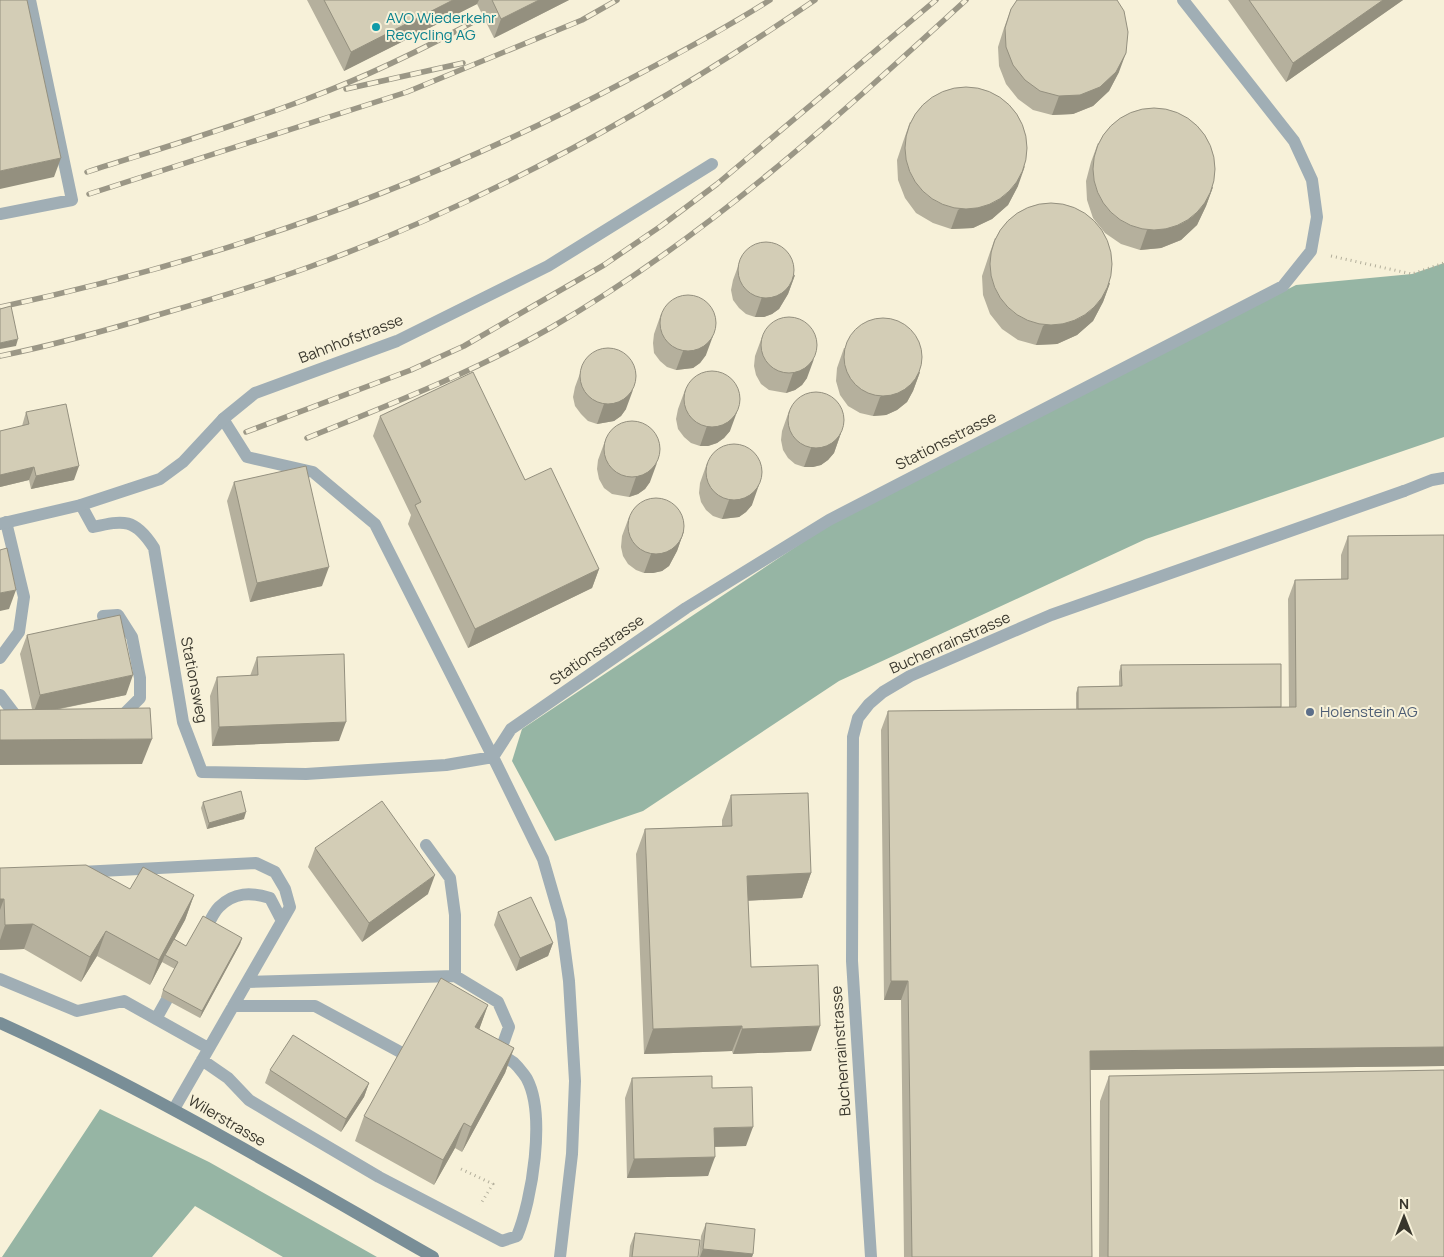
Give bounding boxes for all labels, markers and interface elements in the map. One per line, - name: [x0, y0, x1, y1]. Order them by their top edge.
- place label: AVO Wiederkehr Recycling AG: [386, 7, 497, 45]
- marker: AVO Wiederkehr Recycling AG: [370, 21, 382, 33]
- street label: Bahnhofstrasse: [296, 309, 406, 368]
- street label: Stationsstrasse: [892, 406, 1000, 475]
- street label: Buchenrainstrasse: [886, 606, 1014, 679]
- street label: Stationsstrasse: [545, 609, 648, 690]
- street label: Stationsweg: [176, 635, 213, 725]
- place label: Holenstein AG: [1320, 701, 1418, 722]
- marker: Holenstein AG: [1304, 706, 1316, 718]
- street label: Buchenrainstrasse: [825, 985, 856, 1117]
- street label: Wilerstrasse: [185, 1090, 270, 1151]
- north arrow: [1379, 1192, 1429, 1242]
- text: N: [1399, 1194, 1409, 1213]

